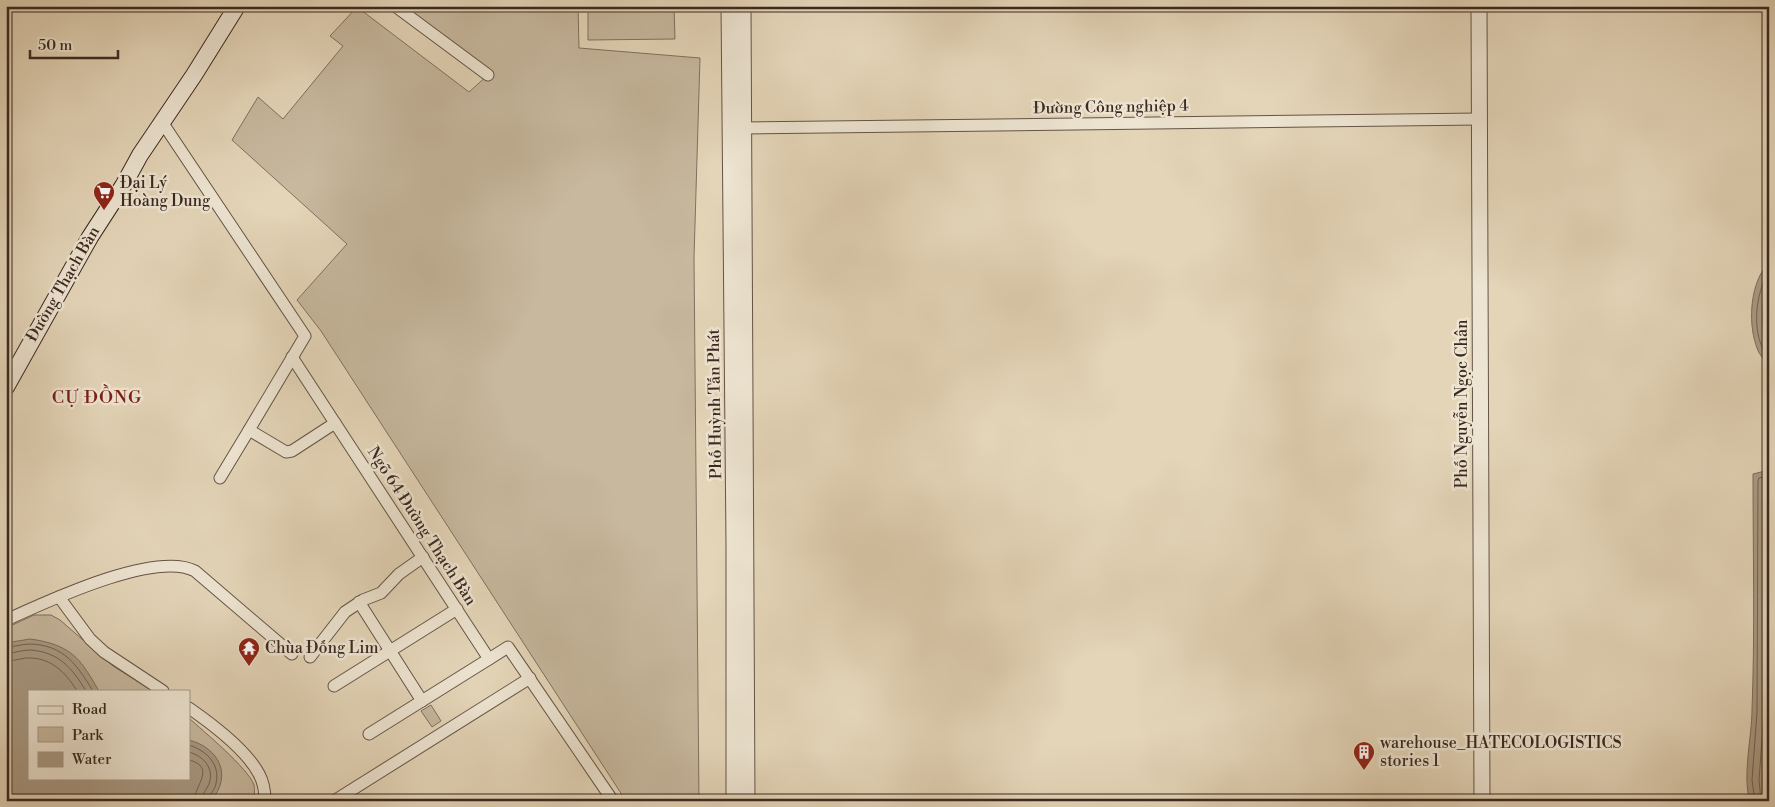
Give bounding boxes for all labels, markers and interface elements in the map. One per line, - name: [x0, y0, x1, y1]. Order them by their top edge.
- scale bar: [30, 28, 118, 60]
- text: 50 m: [38, 36, 72, 55]
- street label: Đường Công nghiệp 4: [1033, 96, 1189, 118]
- place label: Đại Lý Hoàng Dung: [120, 173, 211, 211]
- supermarket icon: Đại Lý Hoàng Dung: [92, 180, 116, 211]
- street label: Đường Thạch Bàn: [22, 222, 104, 345]
- street label: Phố Nguyễn Ngọc Chân: [1452, 319, 1472, 489]
- street label: Phố Huỳnh Tấn Phát: [704, 328, 726, 479]
- district label: CỰ ĐỒNG: [52, 384, 142, 409]
- street label: Ngõ 64 Đường Thạch Bàn: [363, 443, 481, 610]
- temple icon: Chùa Đống Lim: [237, 636, 261, 667]
- place label: Chùa Đống Lim: [265, 638, 378, 658]
- legend: [28, 690, 190, 780]
- text: Road: [72, 700, 107, 719]
- text: Park: [72, 726, 104, 745]
- place label: warehouse_HATECOLOGISTICS stories 1: [1379, 733, 1622, 771]
- building icon: warehouse_HATECOLOGISTICS stories 1: [1352, 740, 1376, 771]
- text: Water: [71, 750, 112, 769]

